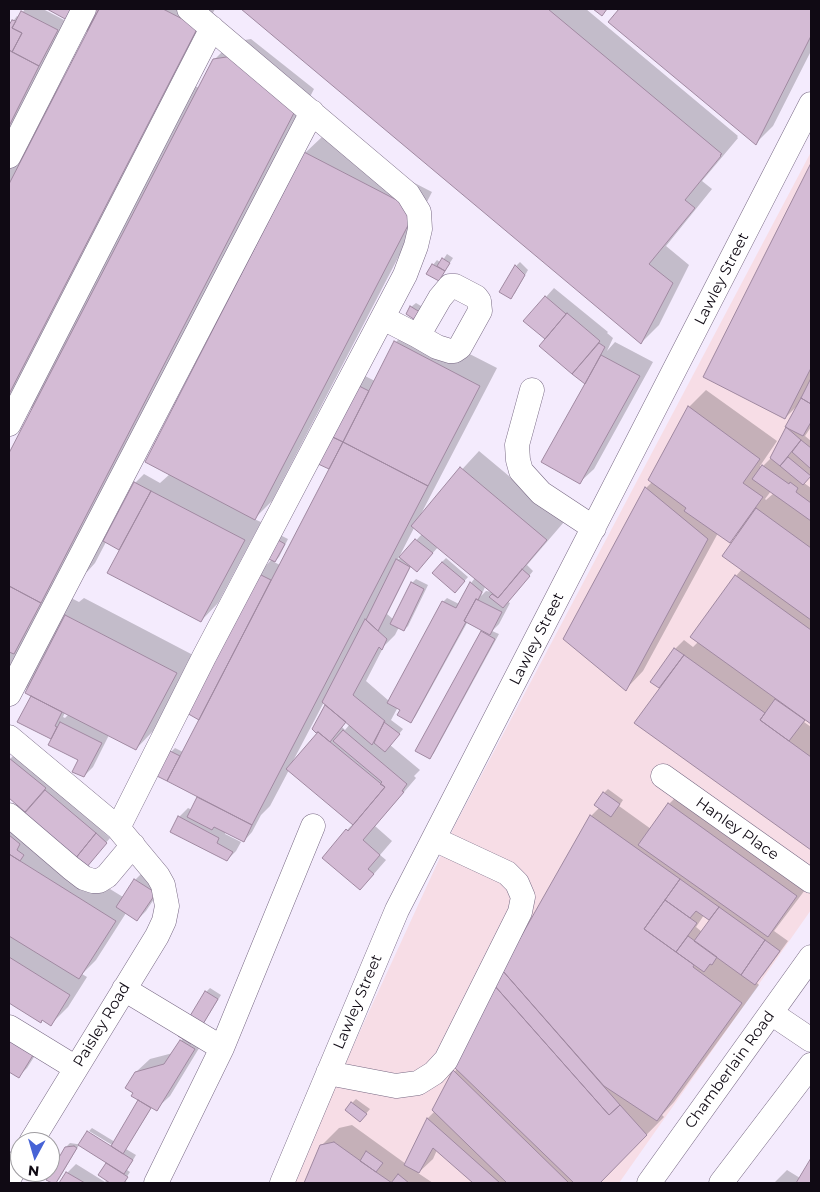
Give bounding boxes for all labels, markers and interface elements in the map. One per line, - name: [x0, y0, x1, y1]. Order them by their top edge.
- street label: Lawley Street: [691, 230, 753, 328]
- street label: Lawley Street: [506, 590, 568, 688]
- street label: Hanley Place: [692, 794, 782, 864]
- street label: Lawley Street: [330, 952, 386, 1052]
- street label: Paisley Road: [70, 980, 134, 1070]
- street label: Chamberlain Road: [681, 1008, 779, 1132]
- north arrow: [10, 1132, 60, 1182]
- text: N: [27, 1161, 40, 1180]

